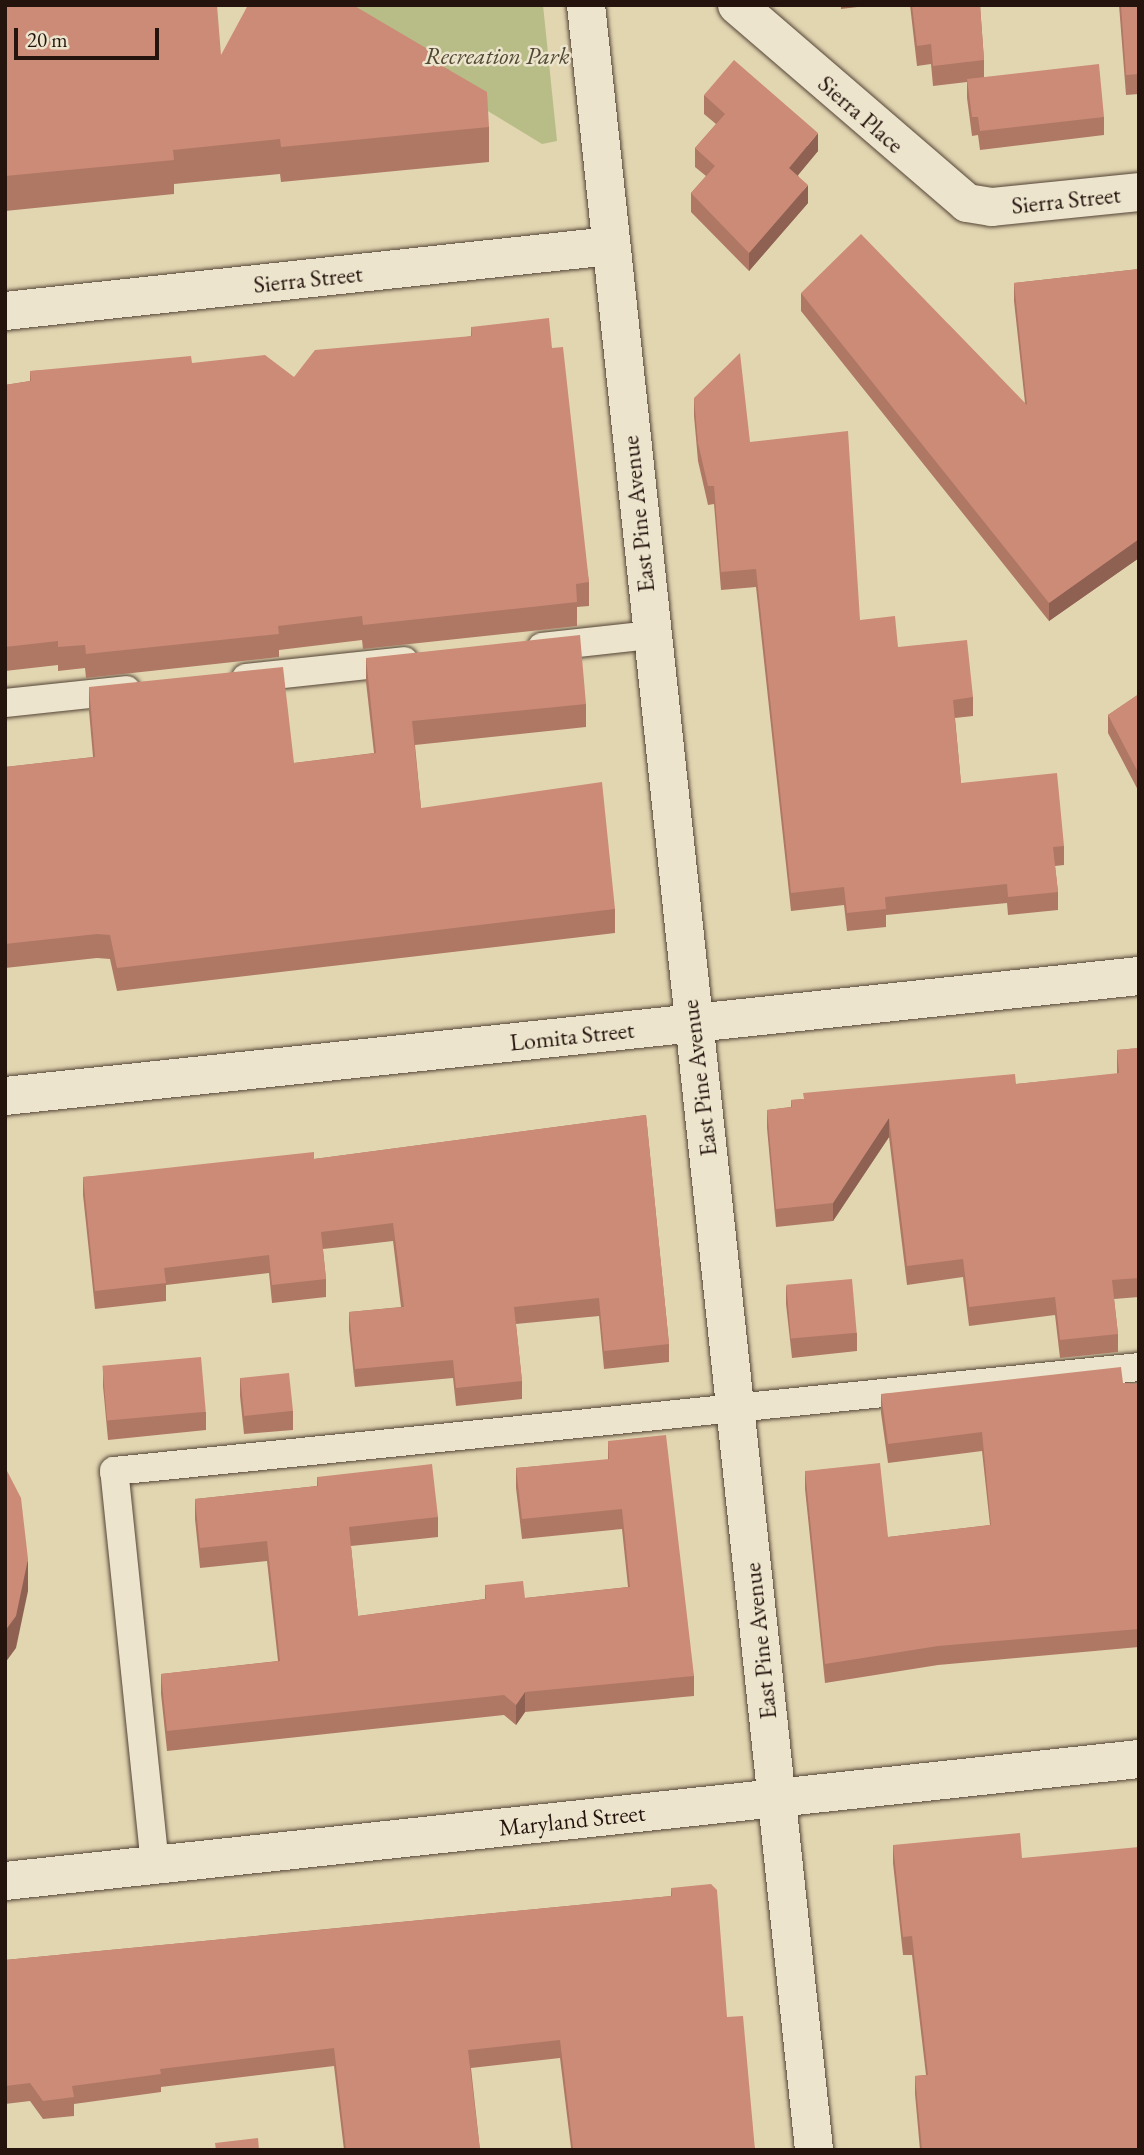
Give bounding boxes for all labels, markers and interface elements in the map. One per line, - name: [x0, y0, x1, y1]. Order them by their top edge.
- scale bar: [18, 14, 163, 58]
- text: 20 m: [27, 26, 68, 53]
- park label: Recreation Park: [424, 42, 570, 70]
- street label: Sierra Place: [812, 69, 910, 159]
- street label: Sierra Street: [1010, 180, 1122, 220]
- street label: Sierra Street: [252, 259, 364, 299]
- street label: East Pine Avenue: [615, 434, 661, 594]
- street label: East Pine Avenue: [675, 998, 723, 1158]
- street label: Lomita Street: [508, 1015, 636, 1057]
- street label: East Pine Avenue: [737, 1561, 783, 1721]
- street label: Maryland Street: [497, 1798, 647, 1842]

